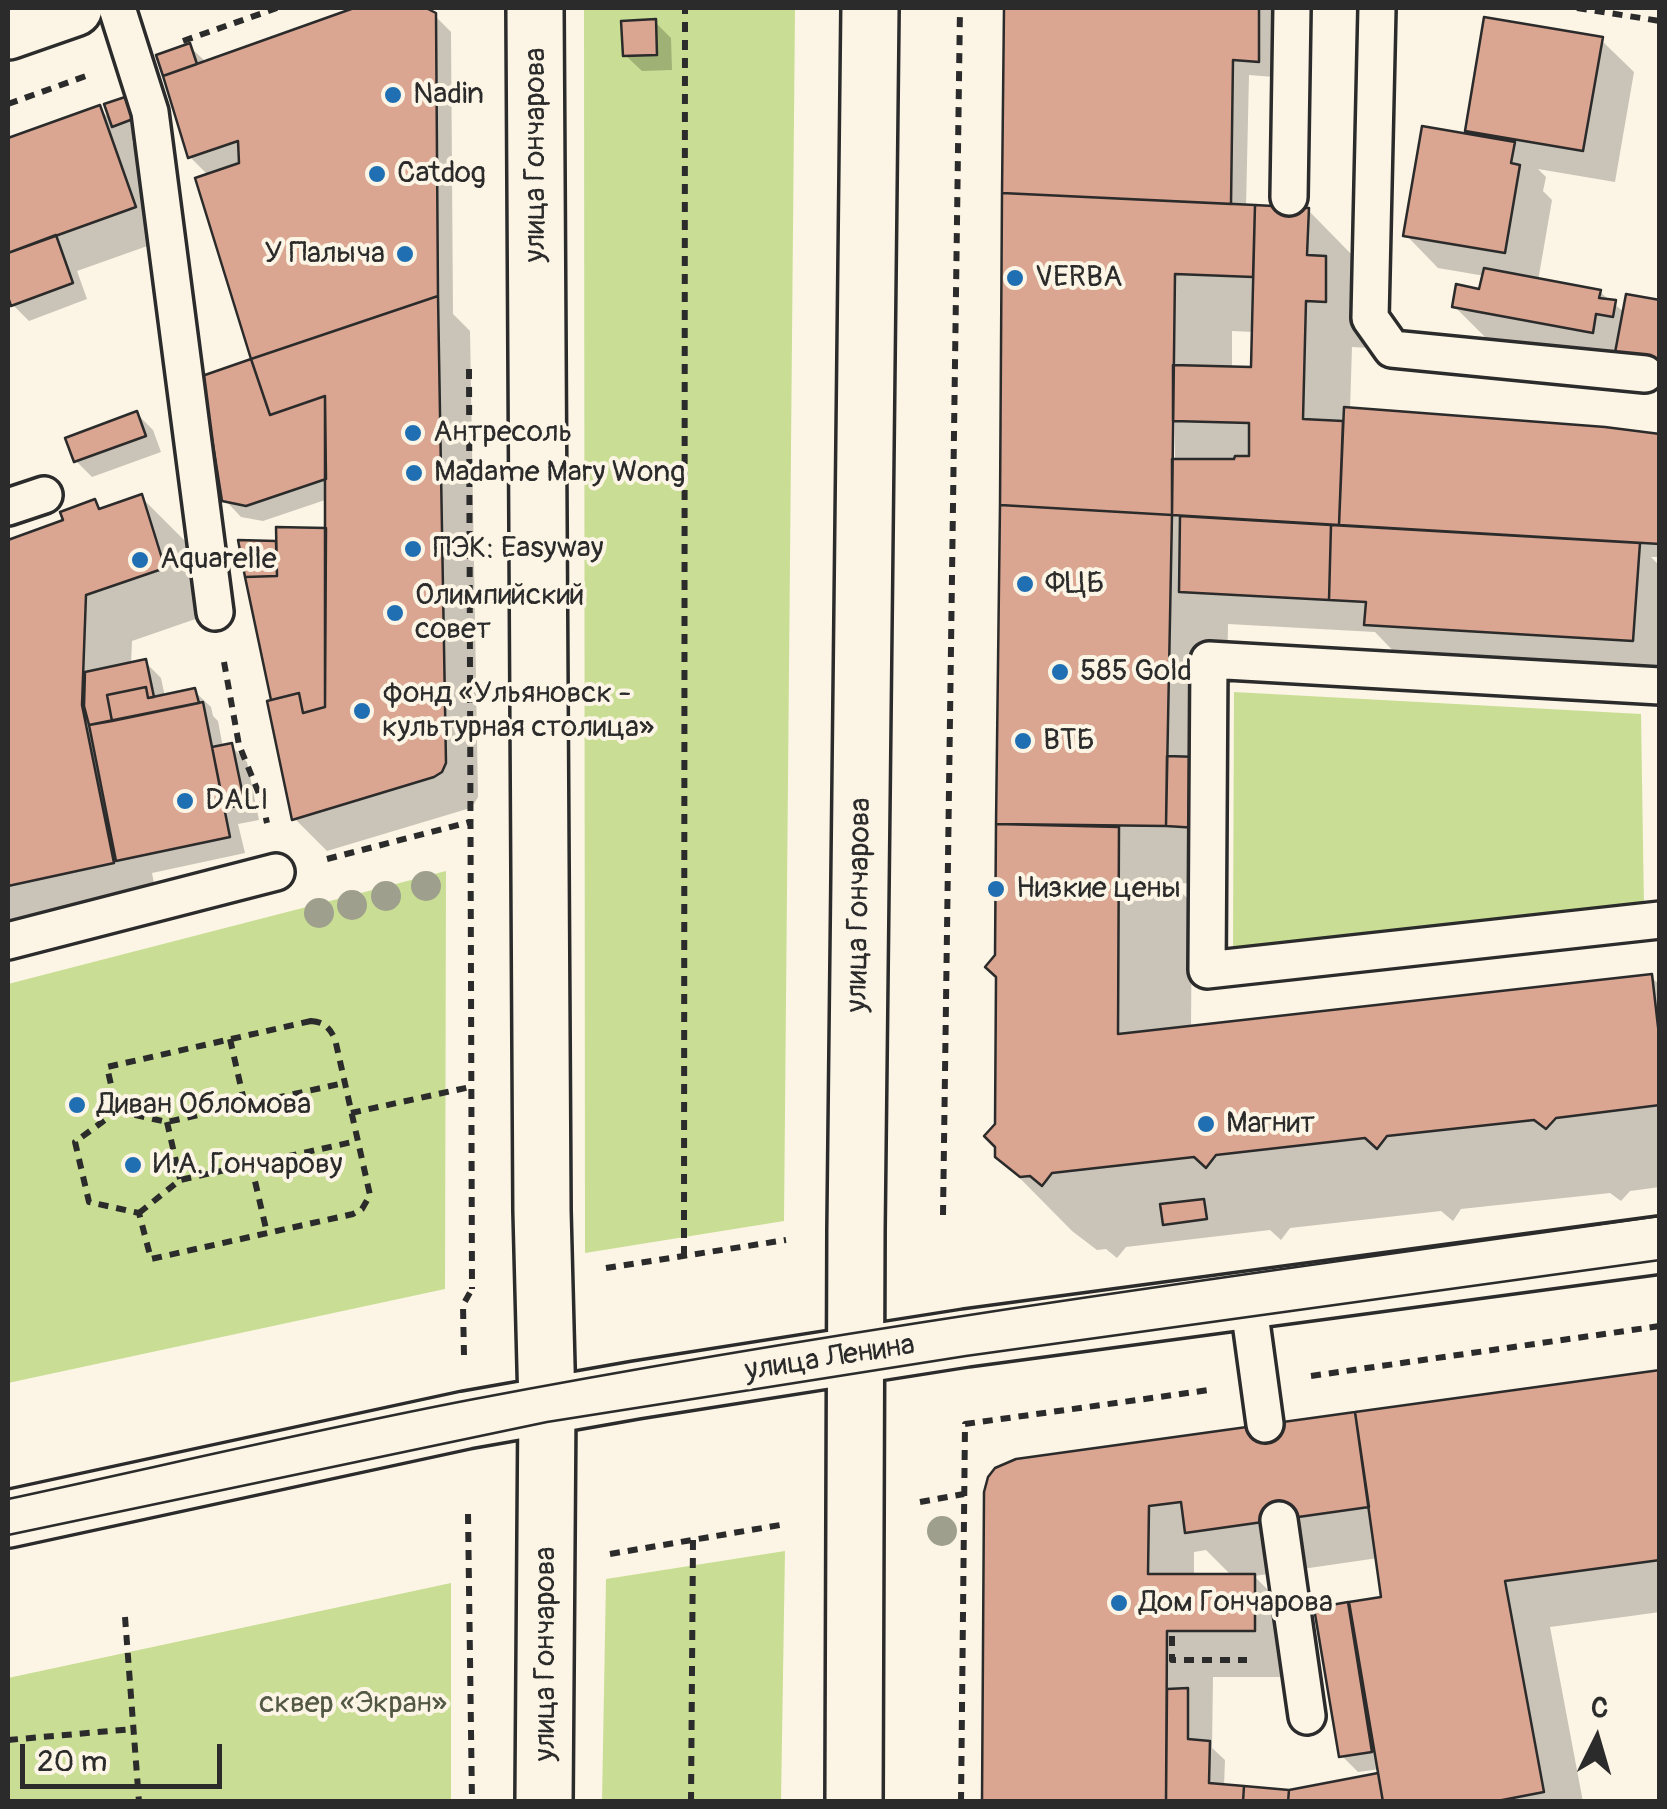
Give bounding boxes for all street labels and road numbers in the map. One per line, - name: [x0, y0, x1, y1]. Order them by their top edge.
- street label: улица Гончарова: [518, 48, 554, 262]
- street label: улица Гончарова: [840, 797, 880, 1013]
- street label: улица Ленина: [743, 1328, 917, 1390]
- street label: улица Гончарова: [528, 1547, 564, 1761]

